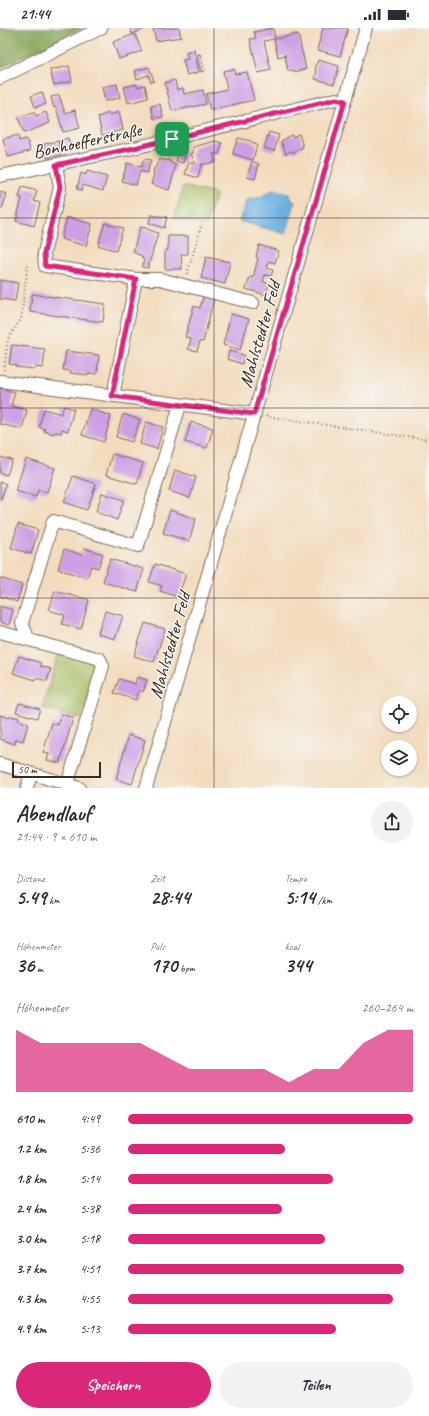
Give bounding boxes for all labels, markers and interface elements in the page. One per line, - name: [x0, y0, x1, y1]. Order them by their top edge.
- text: 21:44: [20, 5, 50, 24]
- street label: Bonhoefferstraße: [31, 117, 145, 164]
- pin: [155, 122, 189, 156]
- icon: arrive: [161, 128, 183, 150]
- street label: Mahlstedter Feld: [233, 276, 287, 390]
- street label: Mahlstedter Feld: [143, 587, 197, 701]
- map controls: [381, 696, 417, 776]
- button: locate: [381, 696, 417, 732]
- button: layers: [381, 740, 417, 776]
- scale bar: [12, 760, 101, 779]
- text: 50 m: [18, 762, 37, 776]
- text: Abendlauf: [16, 800, 91, 828]
- button: share: [371, 801, 413, 843]
- text: 21:44 · 9 × 610 m: [16, 829, 97, 845]
- text: Distanz: [16, 871, 45, 885]
- text: Zeit: [150, 871, 165, 885]
- text: Tempo: [285, 871, 306, 885]
- text: 5.49: [16, 885, 46, 910]
- text: 28:44: [150, 885, 190, 910]
- text: 5:14: [285, 885, 315, 910]
- text: km: [46, 893, 60, 907]
- text: /km: [315, 893, 332, 907]
- text: Höhenmeter: [16, 939, 61, 953]
- text: Puls: [150, 939, 165, 953]
- text: kcal: [285, 939, 299, 953]
- text: 36: [16, 953, 34, 978]
- text: 170: [150, 953, 177, 978]
- text: 344: [285, 953, 312, 978]
- text: m: [34, 961, 43, 975]
- text: bpm: [177, 961, 195, 975]
- text: Höhenmeter: [16, 1000, 69, 1016]
- text: 260–264 m: [362, 1000, 413, 1016]
- text: 610 m: [16, 1111, 44, 1127]
- text: 4:49: [80, 1111, 100, 1127]
- text: 1.2 km: [16, 1141, 46, 1157]
- text: 5:36: [80, 1141, 100, 1157]
- text: 1.8 km: [16, 1171, 46, 1187]
- text: 5:14: [80, 1171, 100, 1187]
- text: 2.4 km: [16, 1201, 46, 1217]
- text: 5:38: [80, 1201, 100, 1217]
- text: 3.0 km: [16, 1231, 46, 1247]
- text: 5:18: [80, 1231, 100, 1247]
- text: 3.7 km: [16, 1261, 46, 1277]
- text: 4:51: [80, 1261, 100, 1277]
- text: 4.3 km: [16, 1291, 46, 1307]
- text: 4:55: [80, 1291, 100, 1307]
- text: 4.9 km: [16, 1321, 46, 1337]
- text: 5:13: [80, 1321, 100, 1337]
- button: Speichern: [16, 1362, 211, 1408]
- button: Teilen: [219, 1362, 413, 1408]

